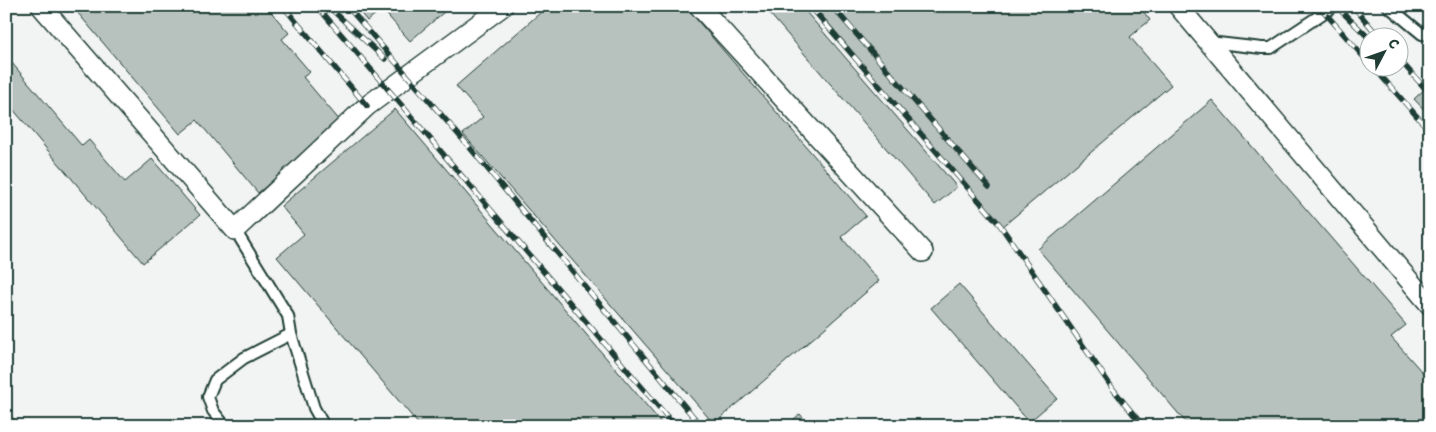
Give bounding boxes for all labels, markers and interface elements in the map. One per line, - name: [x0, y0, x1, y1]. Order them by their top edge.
- north arrow: [1358, 28, 1408, 78]
- text: С: [1384, 34, 1403, 53]

